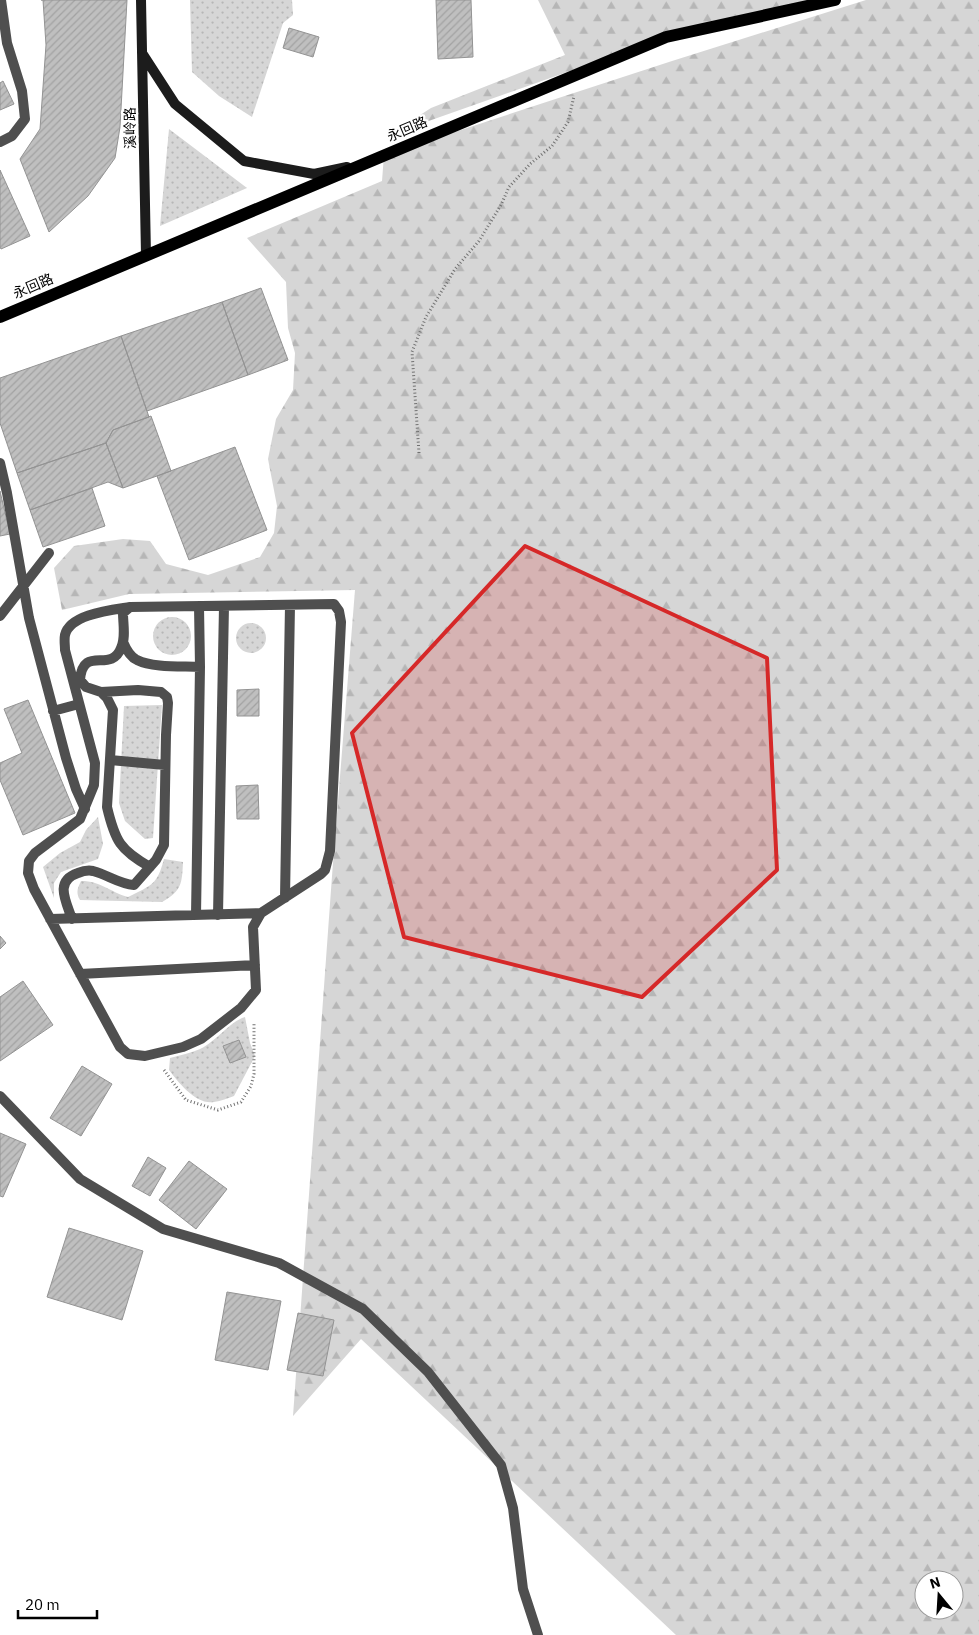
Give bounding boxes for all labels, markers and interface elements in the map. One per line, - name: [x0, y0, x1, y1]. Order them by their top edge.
- street label: 溪岭路: [121, 107, 139, 149]
- street label: 永回路: [384, 113, 430, 145]
- street label: 永回路: [10, 270, 56, 302]
- north arrow: [914, 1570, 964, 1620]
- text: N: [927, 1573, 943, 1593]
- scale bar: [18, 1588, 96, 1620]
- text: 20 m: [25, 1595, 60, 1614]

